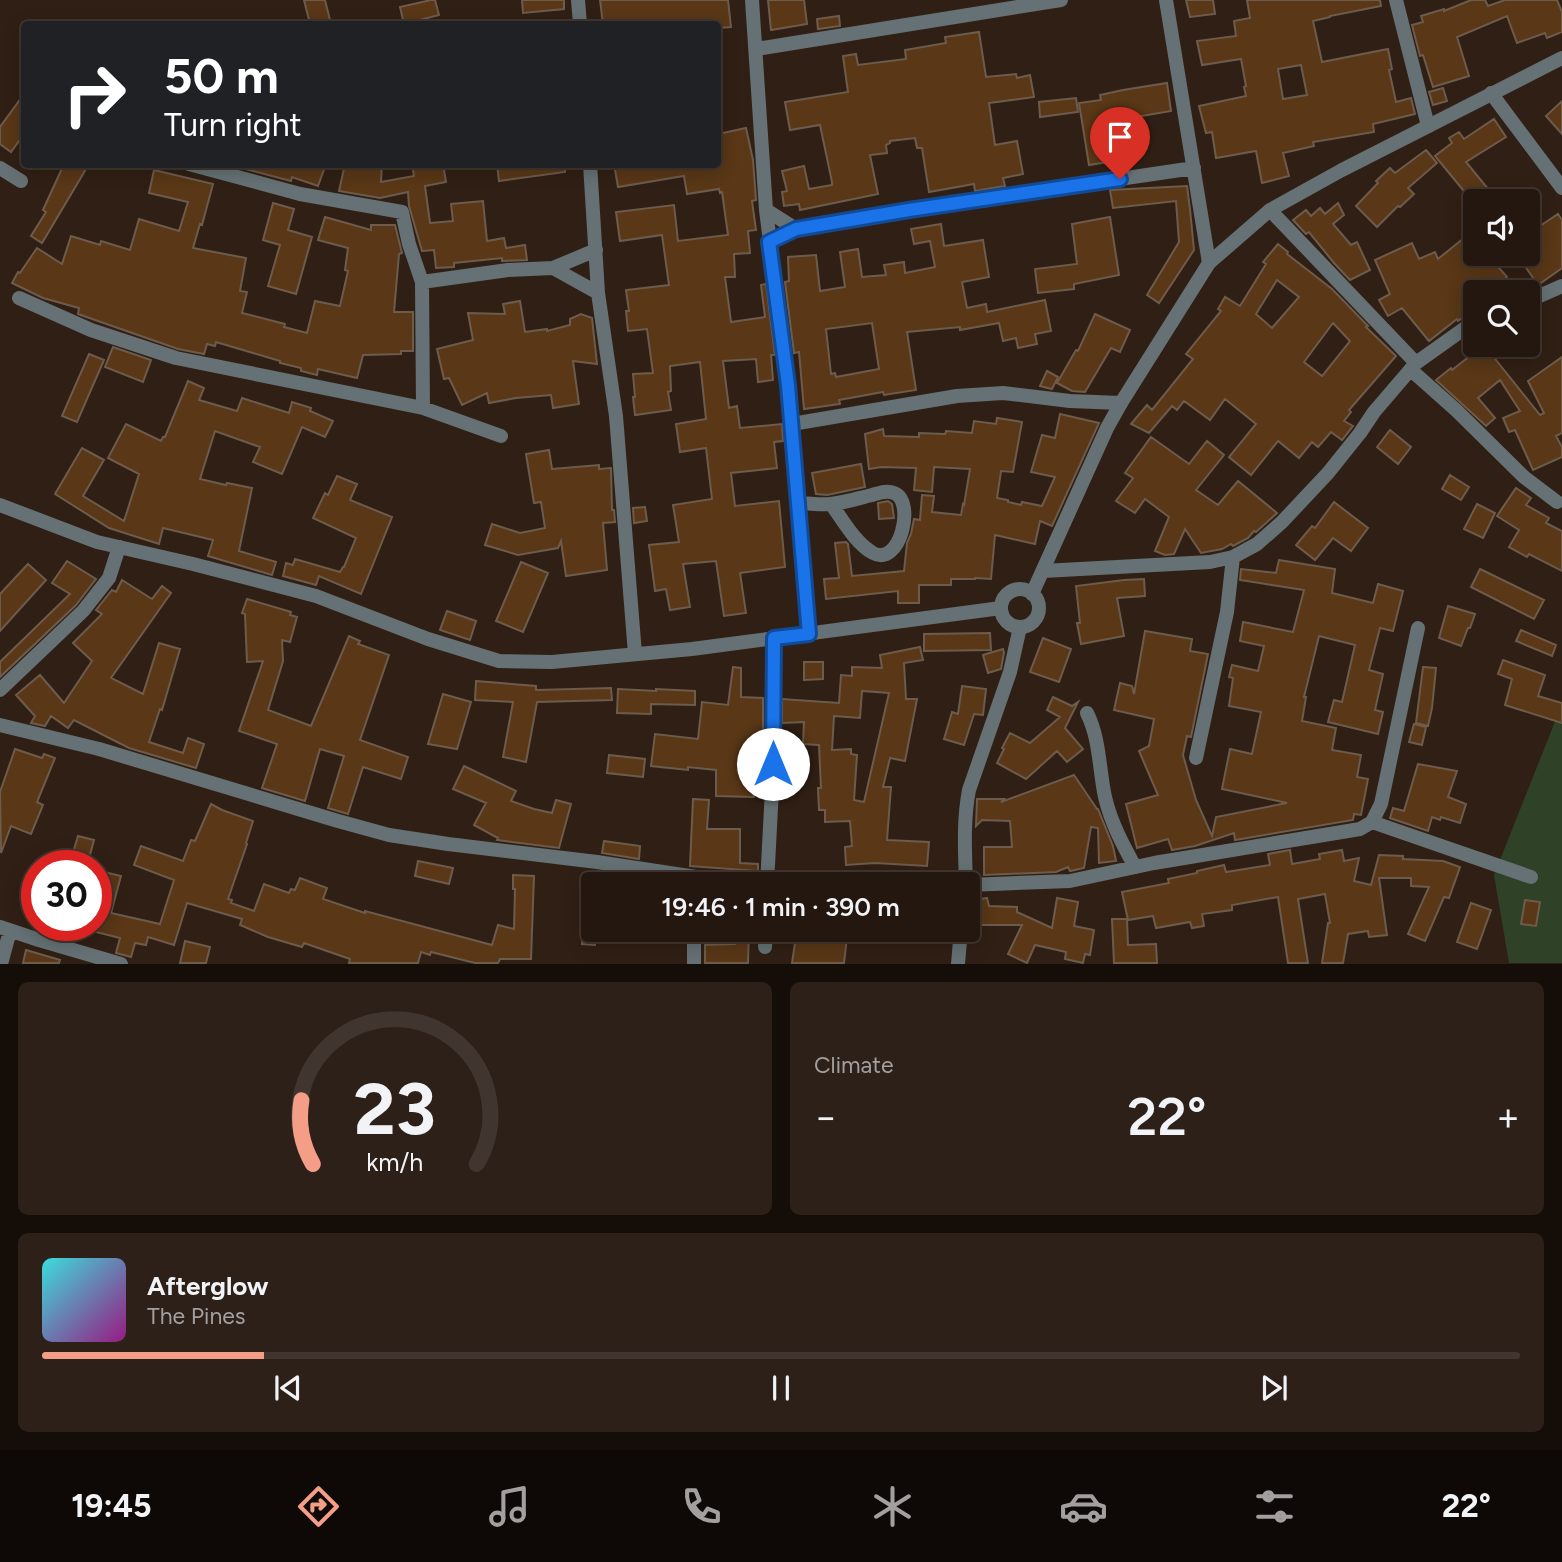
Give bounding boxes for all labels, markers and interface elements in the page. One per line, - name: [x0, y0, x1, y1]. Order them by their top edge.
- text: 50 m: [164, 46, 279, 105]
- icon: right: [49, 49, 140, 140]
- text: Turn right: [164, 106, 302, 144]
- pin: [1090, 107, 1150, 179]
- icon: arrive: [1101, 118, 1139, 156]
- map controls: [1463, 189, 1540, 357]
- button: sound: [1463, 189, 1540, 266]
- button: search: [1463, 280, 1540, 357]
- position arrow: [736, 727, 810, 801]
- speed limit sign: 30: [21, 850, 112, 941]
- text: 19:46 · 1 min · 390 m: [661, 891, 900, 923]
- text: Climate: [814, 1051, 893, 1079]
- text: 23: [354, 1066, 436, 1153]
- text: 22°: [1128, 1086, 1206, 1148]
- text: −: [814, 1094, 838, 1140]
- text: +: [1496, 1094, 1520, 1140]
- text: km/h: [366, 1147, 424, 1177]
- text: Afterglow: [147, 1270, 269, 1302]
- text: The Pines: [147, 1302, 246, 1330]
- icon: previous: [269, 1369, 307, 1407]
- icon: pause: [762, 1369, 800, 1407]
- icon: next: [1255, 1369, 1293, 1407]
- icon: directions: [294, 1482, 343, 1531]
- icon: music: [485, 1482, 534, 1531]
- icon: phone: [677, 1482, 726, 1531]
- icon: climate: [868, 1482, 917, 1531]
- icon: car: [1059, 1482, 1108, 1531]
- icon: filters: [1250, 1482, 1299, 1531]
- text: 19:45: [71, 1487, 152, 1525]
- text: 22°: [1442, 1487, 1491, 1525]

